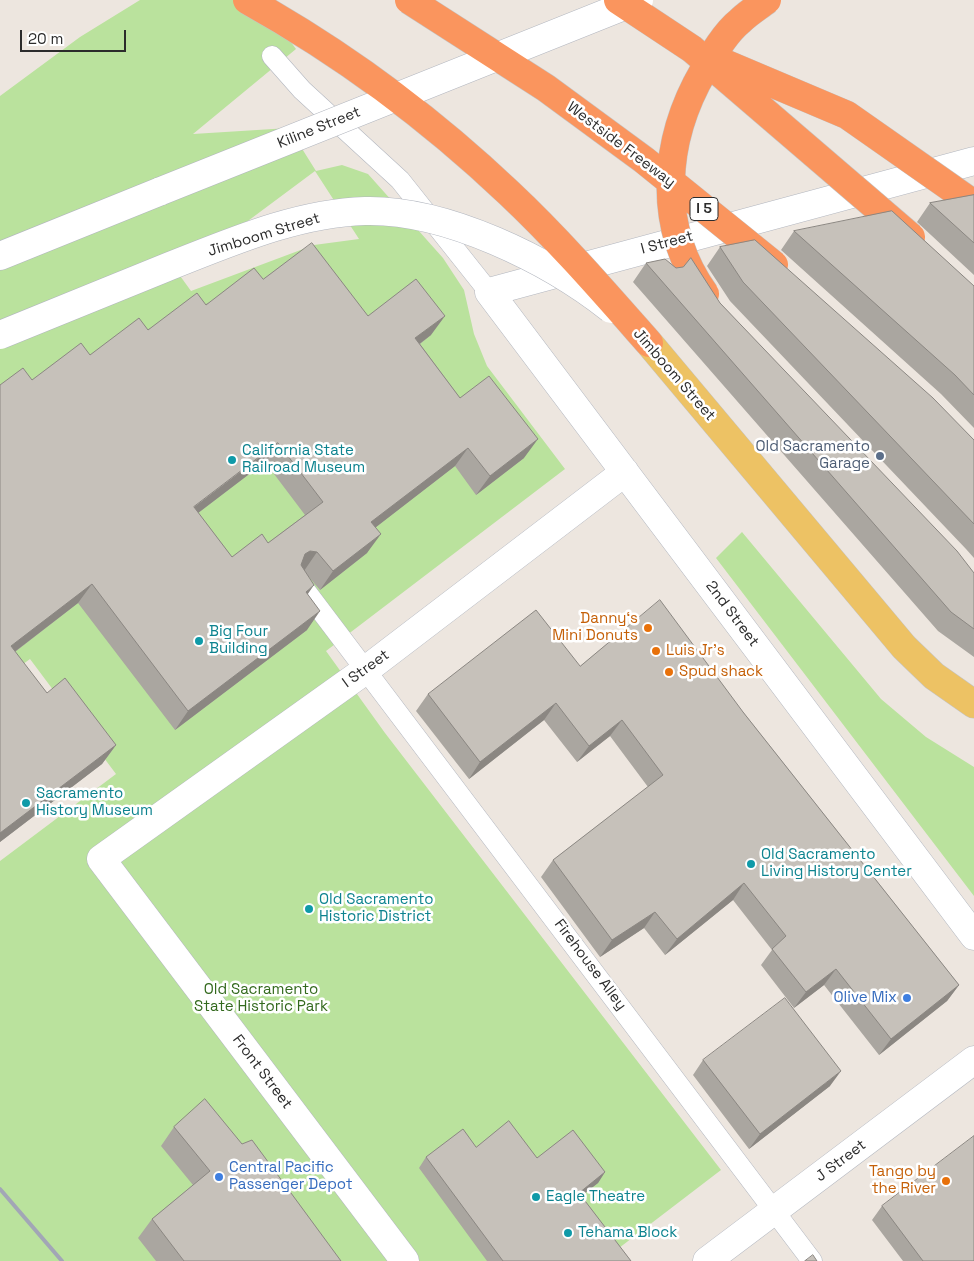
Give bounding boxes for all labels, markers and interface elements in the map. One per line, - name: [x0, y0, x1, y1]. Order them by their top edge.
- scale bar: [22, 20, 129, 52]
- text: 20 m: [28, 29, 63, 48]
- street label: Westside Freeway: [563, 98, 679, 192]
- street label: Kiline Street: [275, 103, 363, 153]
- road number: I 5: [690, 198, 718, 220]
- street label: Jimboom Street: [206, 209, 322, 261]
- street label: I Street: [639, 227, 695, 259]
- street label: Jimboom Street: [629, 325, 719, 425]
- place label: Old Sacramento Garage: [755, 438, 870, 473]
- place label: California State Railroad Museum: [242, 442, 365, 477]
- marker: Old Sacramento Garage: [874, 450, 886, 462]
- marker: California State Railroad Museum: [226, 454, 238, 466]
- street label: 2nd Street: [701, 578, 763, 650]
- place label: Danny‘s Mini Donuts: [552, 610, 638, 645]
- marker: Danny‘s Mini Donuts: [642, 622, 654, 634]
- place label: Big Four Building: [209, 623, 268, 658]
- marker: Big Four Building: [193, 635, 205, 647]
- place label: Luis Jr's: [666, 642, 725, 660]
- marker: Luis Jr's: [650, 645, 662, 657]
- street label: I Street: [339, 646, 393, 692]
- place label: Spud shack: [679, 663, 763, 681]
- marker: Spud shack: [663, 666, 675, 678]
- place label: Sacramento History Museum: [36, 785, 153, 820]
- marker: Sacramento History Museum: [20, 797, 32, 809]
- place label: Old Sacramento Living History Center: [761, 846, 912, 881]
- marker: Old Sacramento Living History Center: [745, 858, 757, 870]
- place label: Old Sacramento Historic District: [319, 891, 434, 926]
- marker: Old Sacramento Historic District: [303, 903, 315, 915]
- street label: Firehouse Alley: [550, 916, 630, 1014]
- park label: Old Sacramento State Historic Park: [194, 981, 328, 1016]
- place label: Olive Mix: [834, 989, 897, 1007]
- marker: Olive Mix: [901, 992, 913, 1004]
- street label: Front Street: [228, 1031, 296, 1113]
- street label: J Street: [812, 1136, 870, 1186]
- place label: Central Pacific Passenger Depot: [229, 1159, 353, 1194]
- place label: Tango by the River: [869, 1163, 936, 1198]
- marker: Central Pacific Passenger Depot: [213, 1171, 225, 1183]
- marker: Tango by the River: [940, 1175, 952, 1187]
- place label: Eagle Theatre: [546, 1188, 645, 1206]
- marker: Eagle Theatre: [530, 1191, 542, 1203]
- place label: Tehama Block: [578, 1224, 677, 1242]
- marker: Tehama Block: [562, 1227, 574, 1239]

